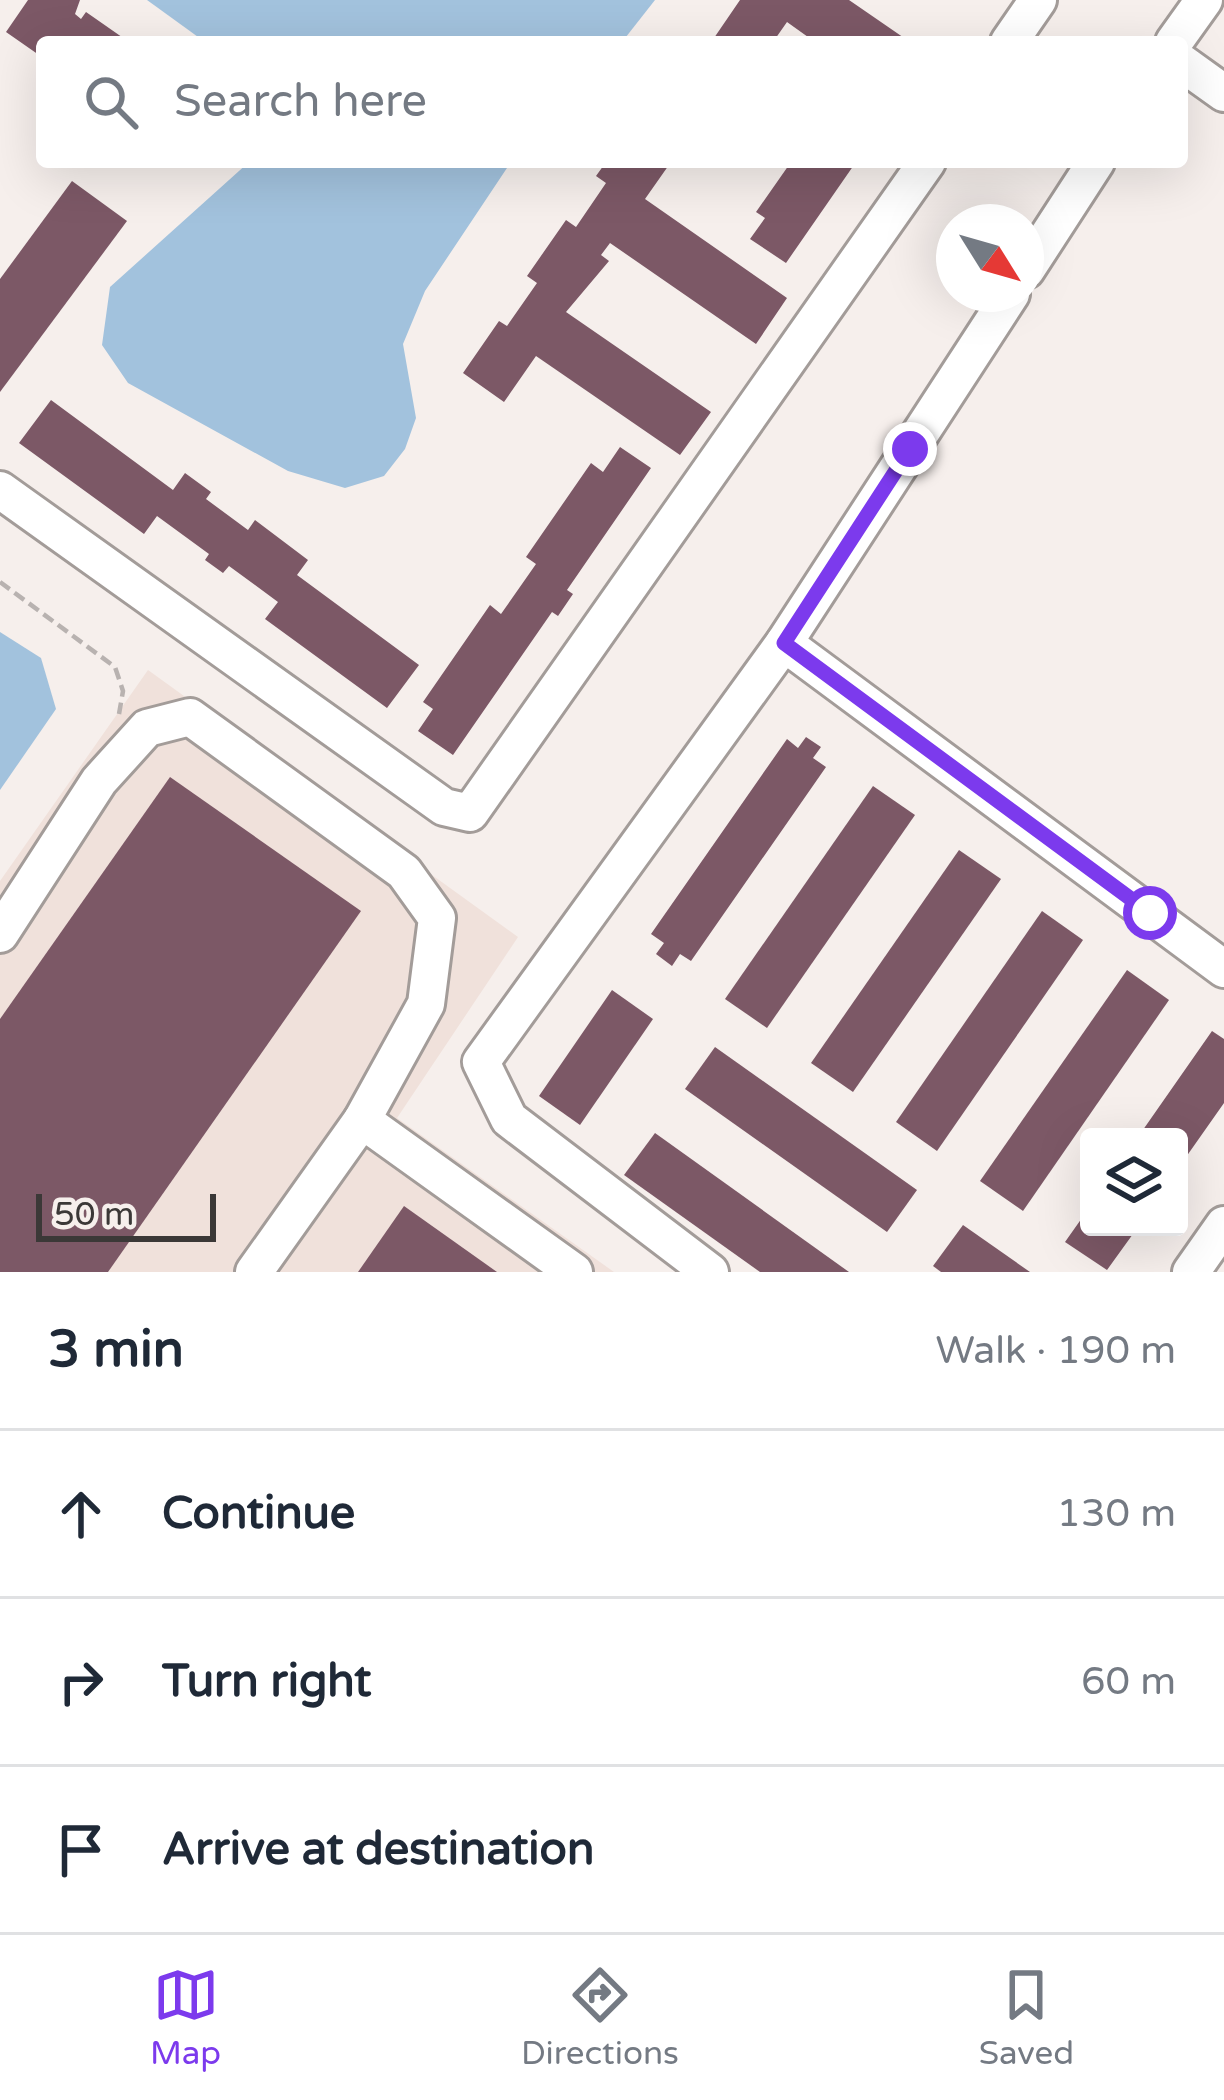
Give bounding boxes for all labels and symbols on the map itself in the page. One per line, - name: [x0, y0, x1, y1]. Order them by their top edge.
- north arrow: [936, 204, 1044, 312]
- route end: [883, 422, 937, 476]
- route start: [1123, 886, 1177, 940]
- scale bar: [36, 1188, 216, 1241]

